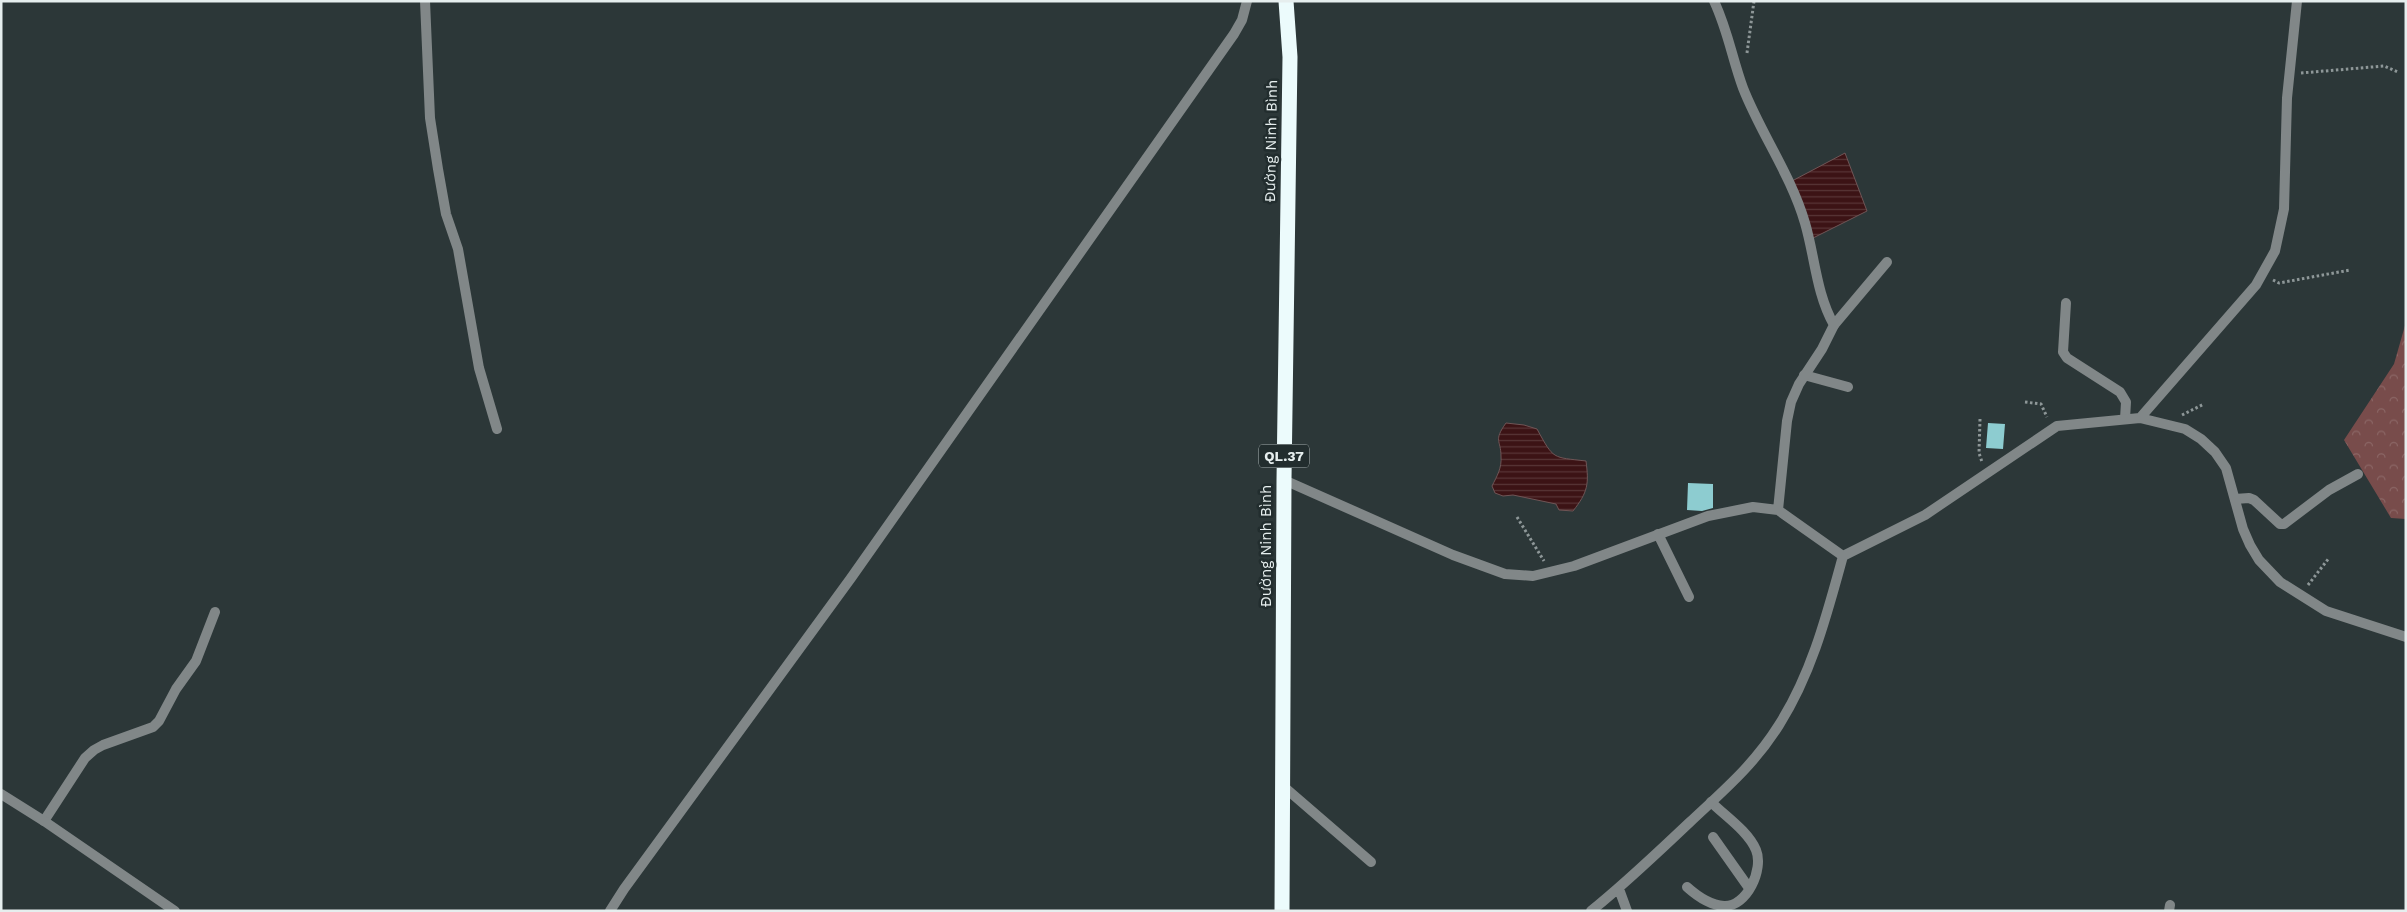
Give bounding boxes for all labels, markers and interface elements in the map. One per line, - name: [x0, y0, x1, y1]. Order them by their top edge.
- street label: Đường Ninh Bình: [1261, 79, 1281, 203]
- road number: QL.37: [1259, 444, 1309, 468]
- street label: Đường Ninh Bình: [1257, 485, 1275, 607]

